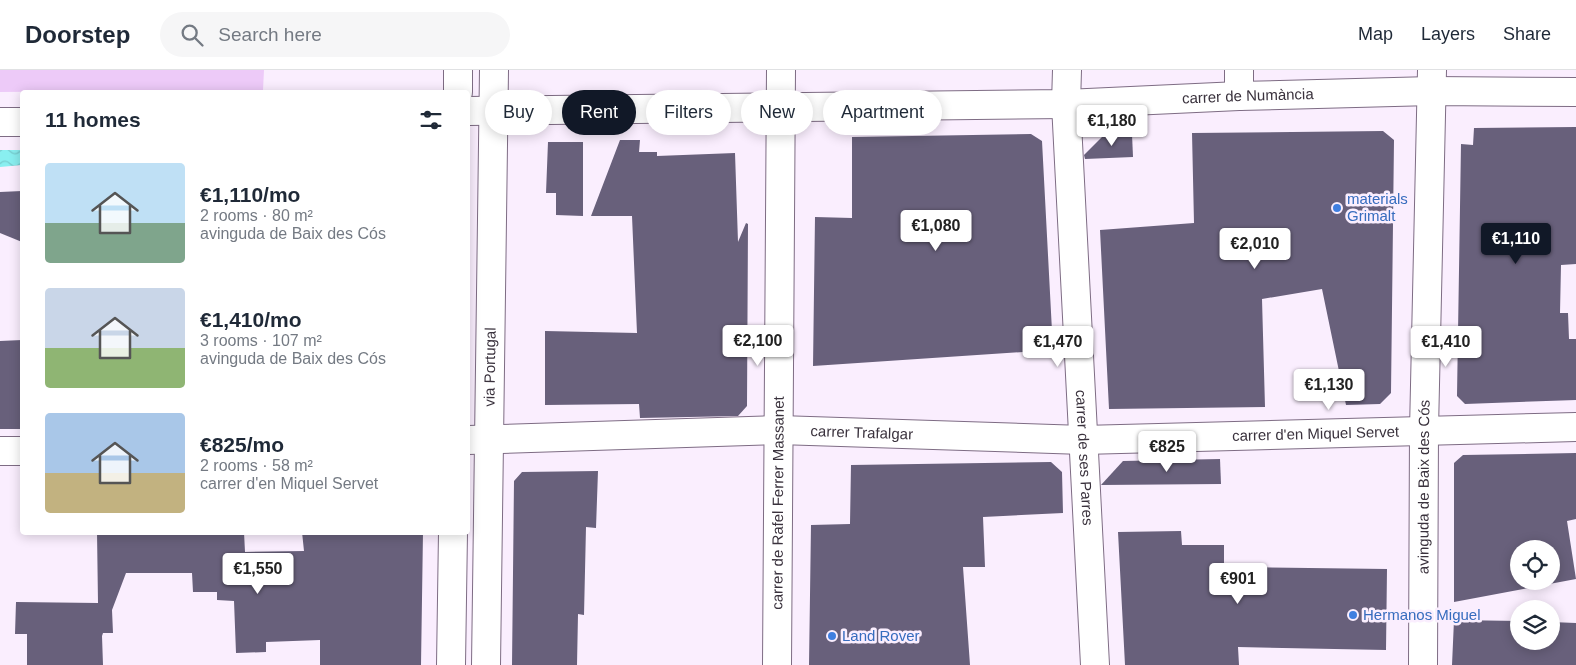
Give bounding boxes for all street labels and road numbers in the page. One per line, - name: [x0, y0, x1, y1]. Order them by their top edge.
- street label: carrer de Numància: [1182, 85, 1315, 107]
- street label: via Portugal: [480, 327, 499, 407]
- street label: carrer de ses Parres: [1073, 389, 1097, 526]
- street label: carrer de Rafel Ferrer Massanet: [768, 395, 787, 610]
- street label: avinguda de Baix des Cós: [1414, 400, 1433, 574]
- street label: carrer Trafalgar: [810, 422, 913, 442]
- street label: carrer d'en Miquel Servet: [1232, 423, 1400, 444]

